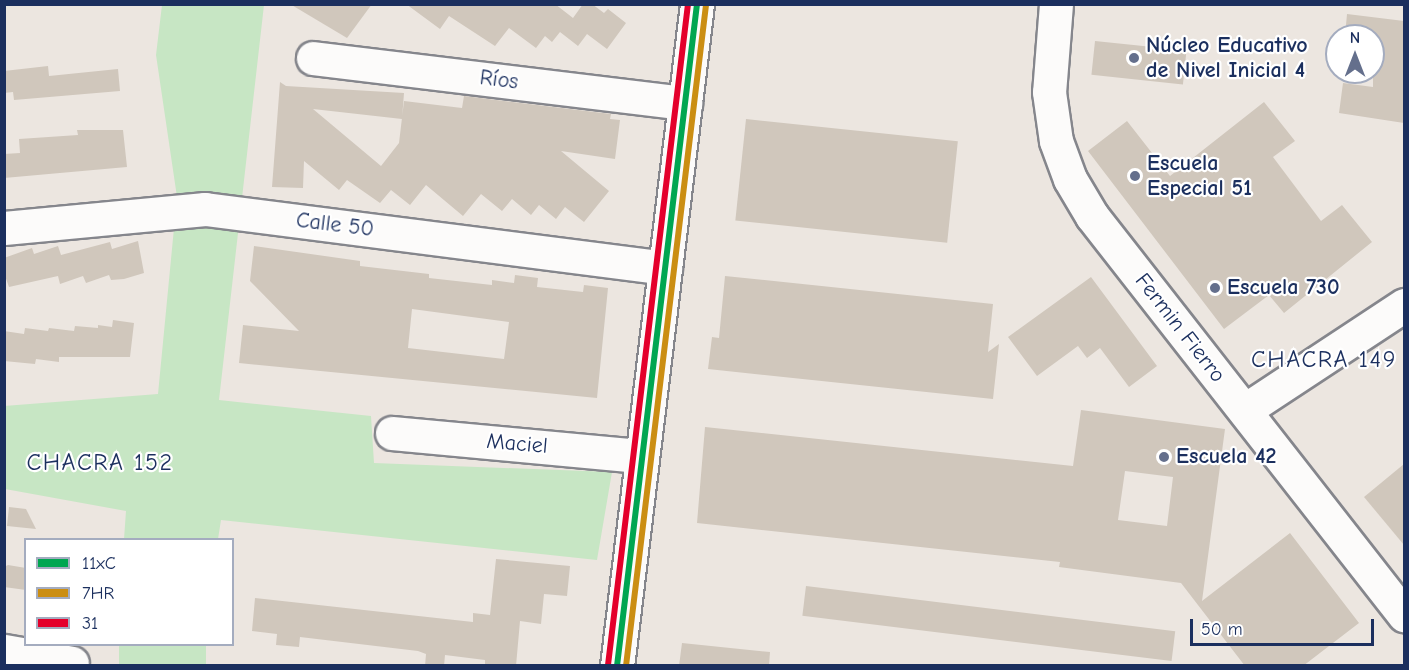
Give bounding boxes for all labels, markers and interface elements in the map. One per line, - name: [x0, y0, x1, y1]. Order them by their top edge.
- north arrow: [1325, 24, 1385, 84]
- text: N: [1350, 29, 1360, 47]
- place label: Núcleo Educativo de Nivel Inicial 4: [1146, 32, 1308, 84]
- marker: Núcleo Educativo de Nivel Inicial 4: [1127, 51, 1141, 65]
- street label: Ríos: [478, 65, 520, 95]
- place label: Escuela Especial 51: [1147, 150, 1252, 202]
- marker: Escuela Especial 51: [1128, 169, 1142, 183]
- street label: Calle 50: [295, 207, 375, 243]
- street label: Fermin Fierro: [1129, 268, 1231, 388]
- place label: Escuela 730: [1227, 275, 1339, 301]
- marker: Escuela 730: [1208, 281, 1222, 295]
- district label: CHACRA 149: [1251, 346, 1397, 374]
- street label: Maciel: [485, 428, 549, 460]
- place label: Escuela 42: [1176, 444, 1276, 470]
- district label: CHACRA 152: [26, 449, 174, 477]
- marker: Escuela 42: [1157, 450, 1171, 464]
- legend: [24, 538, 234, 646]
- text: 11xC: [82, 553, 116, 574]
- text: 7HR: [82, 583, 114, 604]
- scale bar: [1193, 607, 1378, 645]
- text: 31: [82, 613, 98, 634]
- text: 50 m: [1201, 619, 1243, 640]

